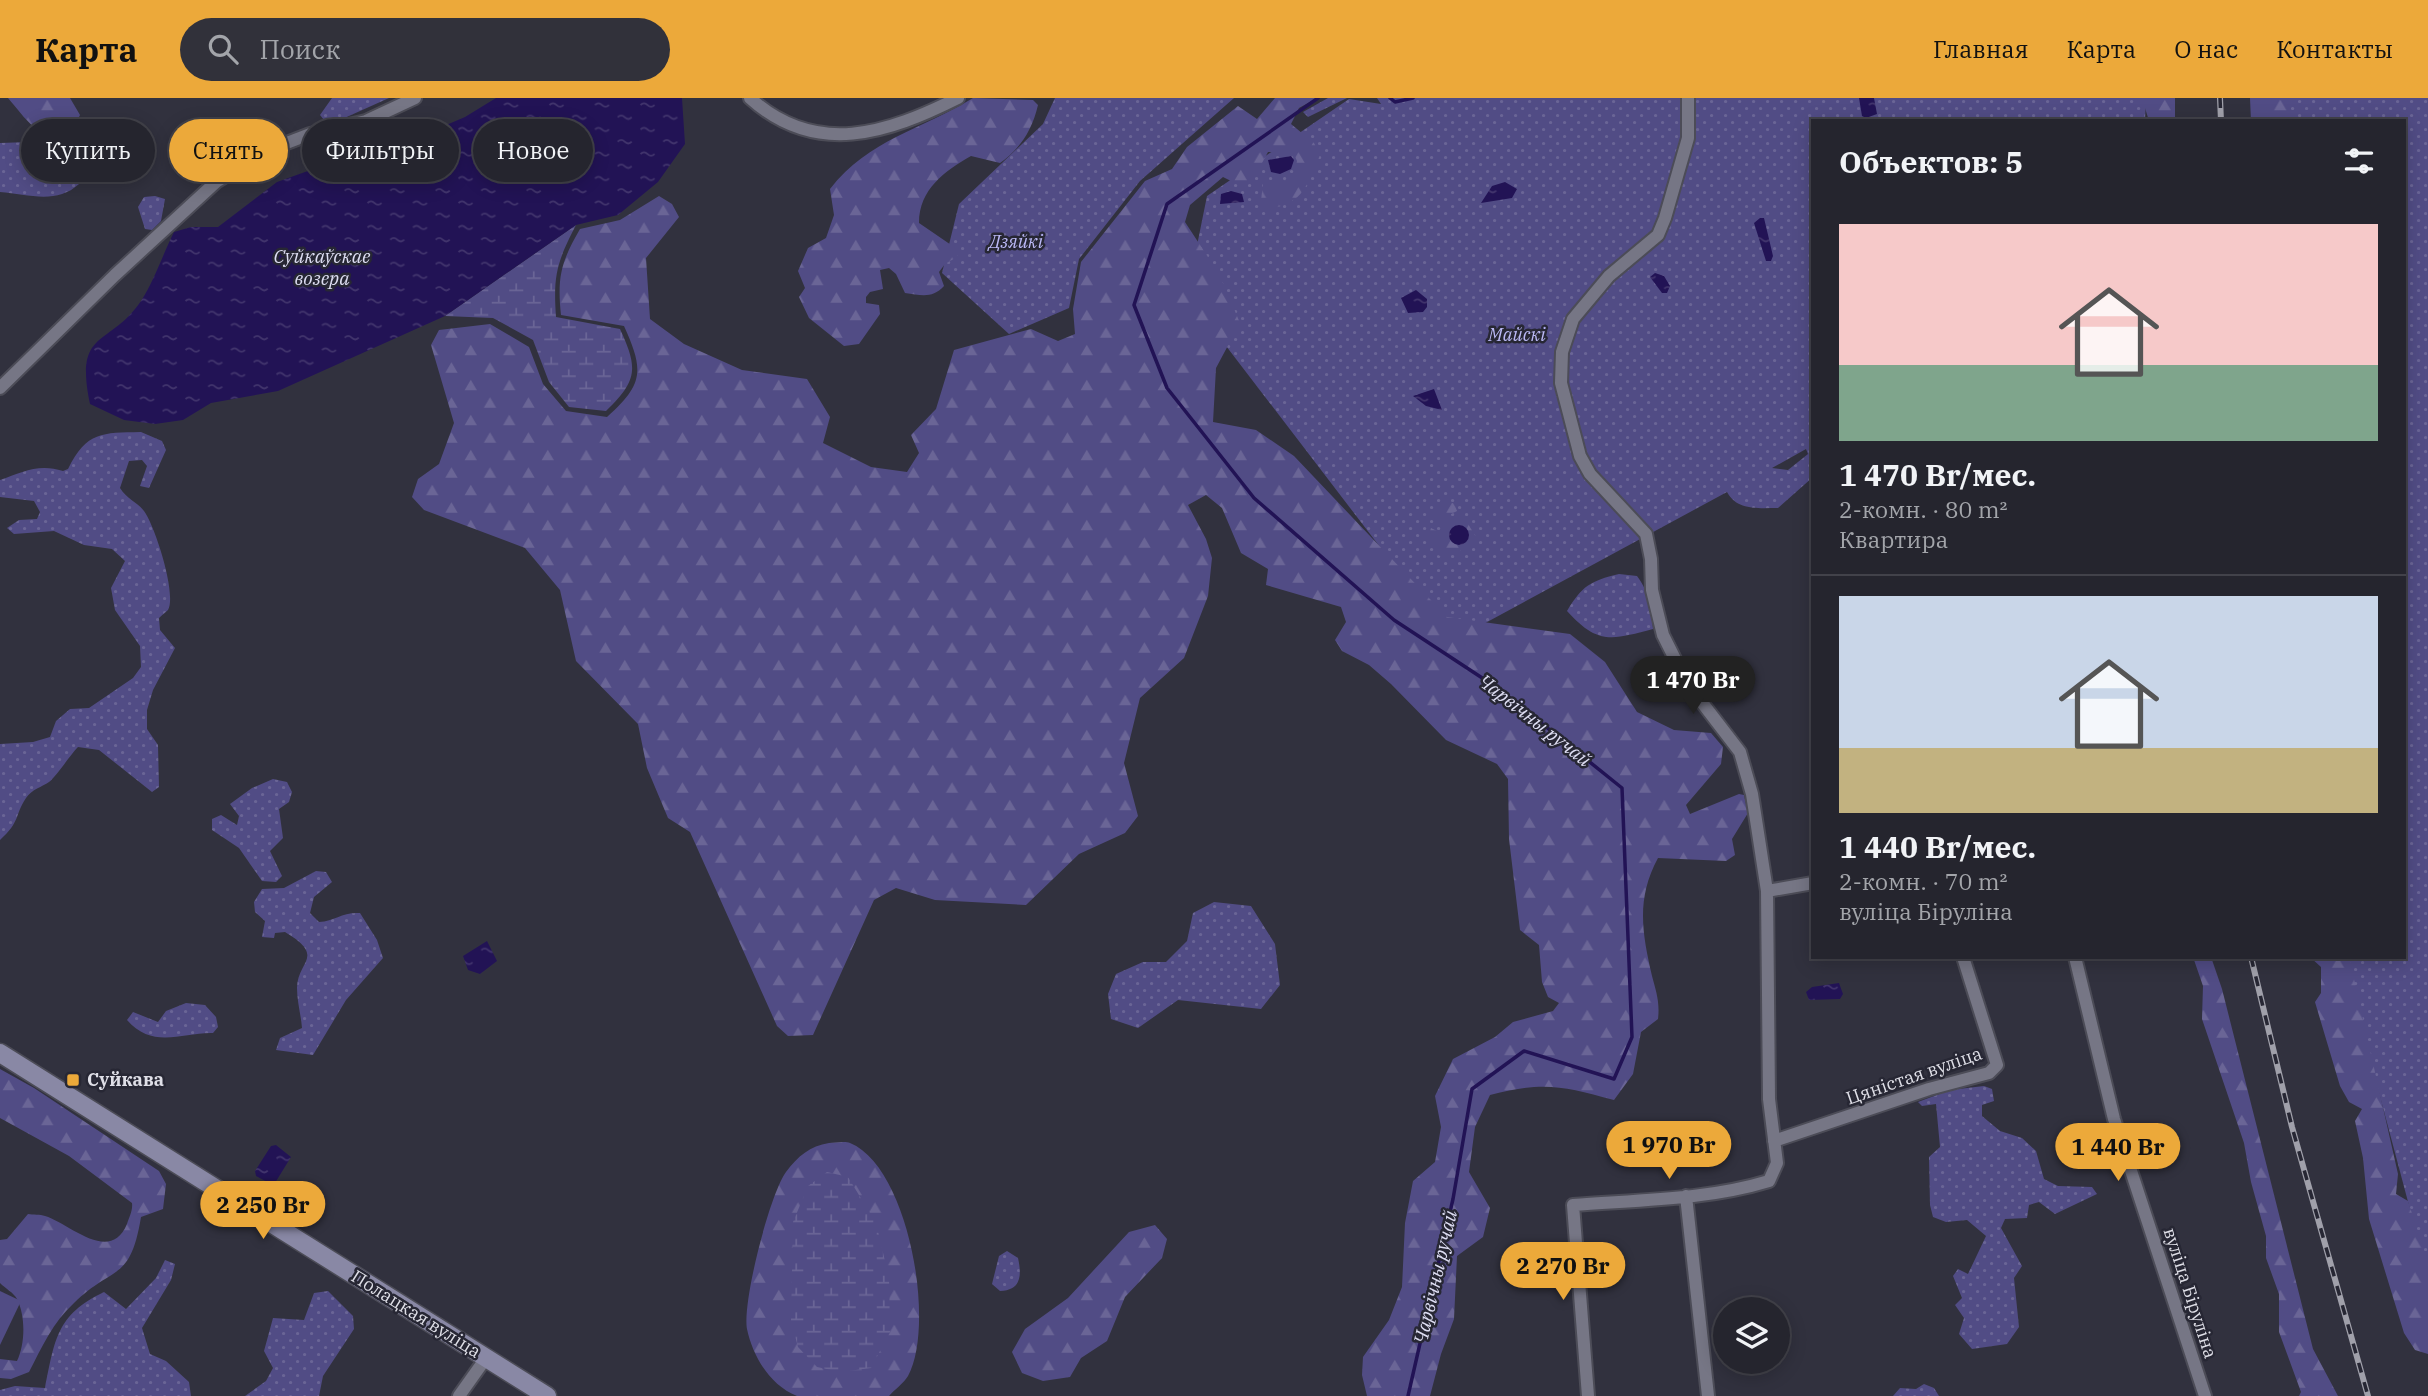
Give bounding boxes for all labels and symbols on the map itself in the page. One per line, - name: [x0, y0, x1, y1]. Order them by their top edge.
- park label: Дзяйкі: [987, 230, 1044, 253]
- water label: Суйкаўскае возера: [273, 244, 371, 290]
- park label: Майскі: [1487, 323, 1546, 346]
- pin: 1 470 Br: [1621, 656, 1765, 716]
- water label: Чарвічны ручай: [1474, 668, 1596, 772]
- street label: Цяністая вуліца: [1843, 1041, 1985, 1110]
- place label: Суйкава: [87, 1068, 164, 1091]
- marker: Суйкава: [65, 1072, 81, 1088]
- pin: 1 970 Br: [1597, 1122, 1741, 1181]
- pin: 1 440 Br: [2046, 1124, 2190, 1183]
- pin: 2 250 Br: [191, 1182, 335, 1241]
- water label: Чарвічны ручай: [1408, 1207, 1462, 1346]
- street label: вуліца Біруліна: [2159, 1225, 2222, 1361]
- pin: 2 270 Br: [1491, 1242, 1635, 1302]
- street label: Полацкая вуліца: [347, 1264, 486, 1363]

